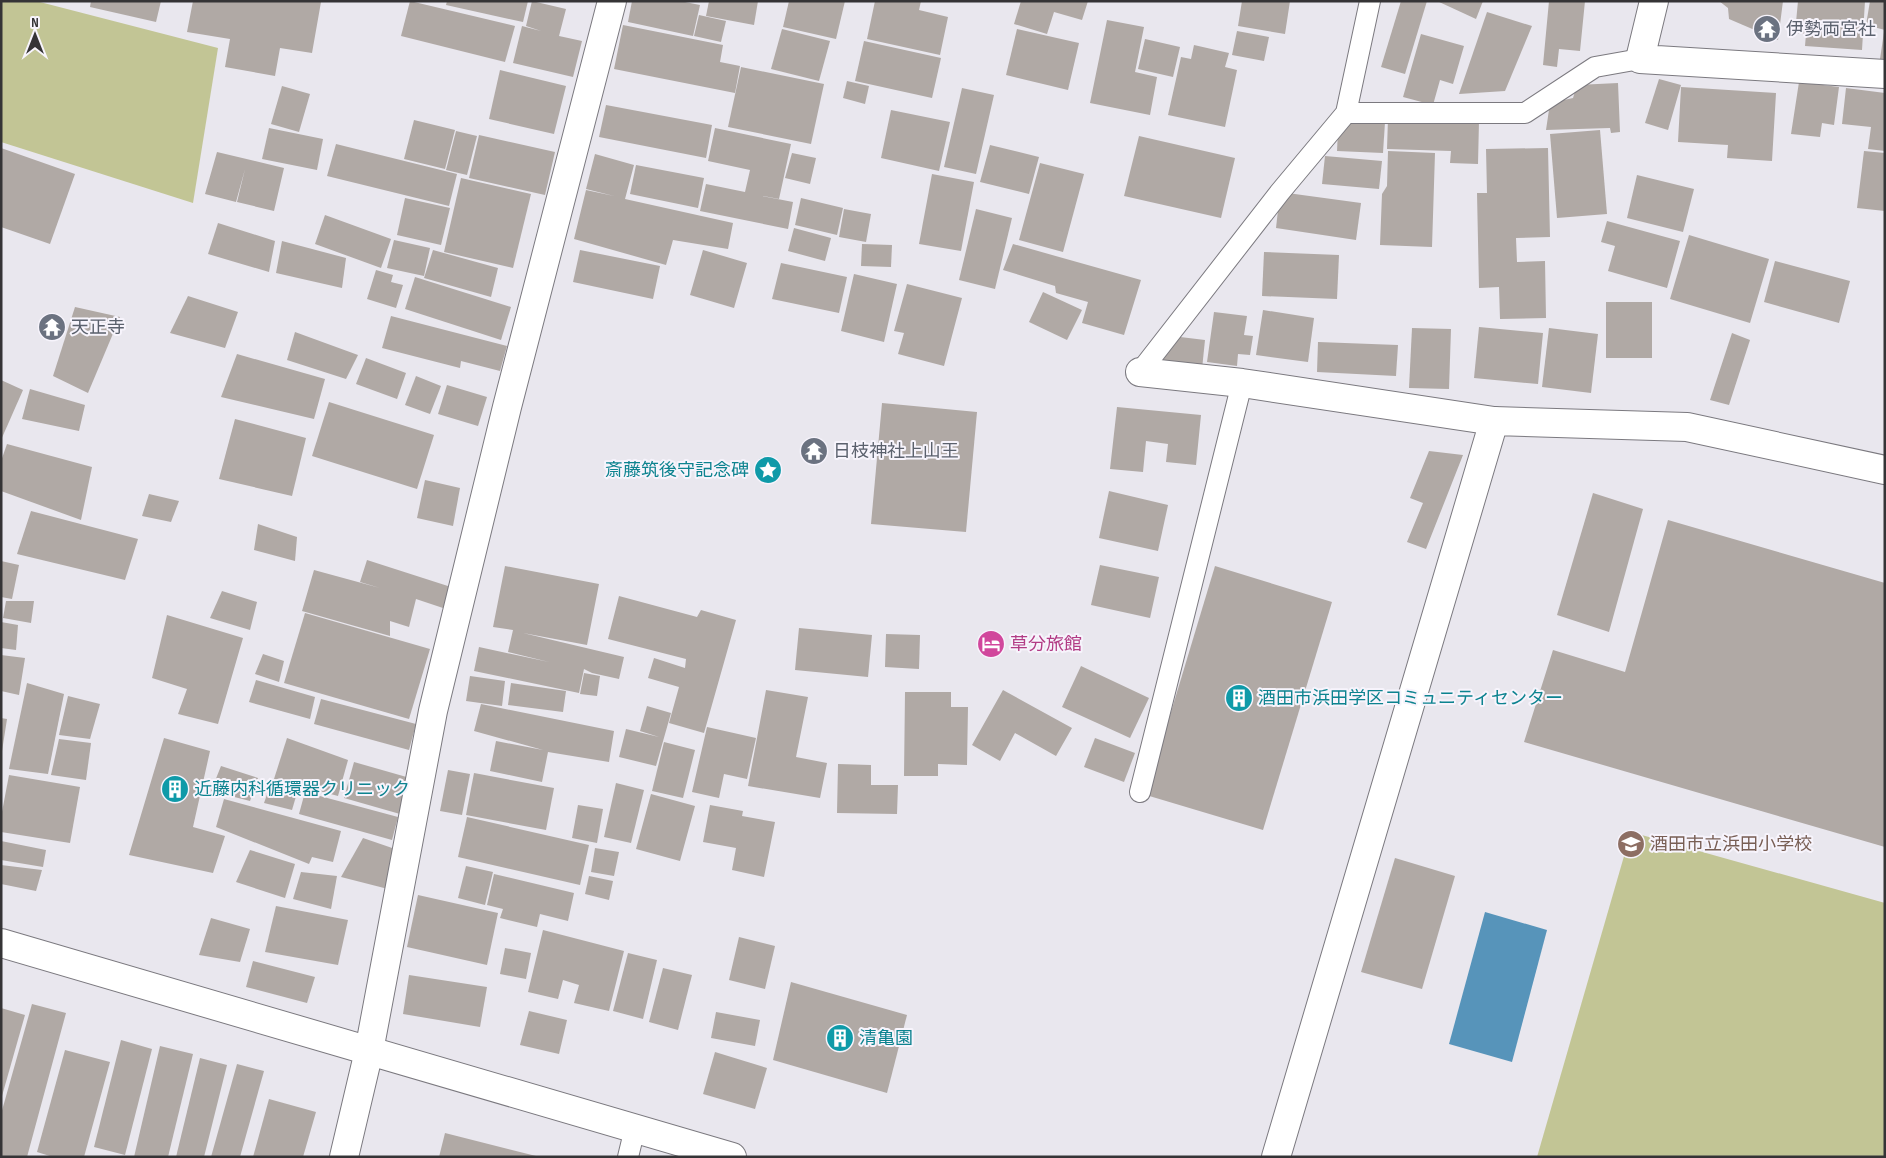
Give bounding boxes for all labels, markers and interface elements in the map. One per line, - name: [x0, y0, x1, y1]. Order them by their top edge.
- north arrow: [10, 10, 60, 60]
- text: N: [31, 14, 39, 31]
- temple icon: 伊勢両宮社: [1752, 14, 1782, 44]
- place label: 伊勢両宮社: [1786, 19, 1876, 40]
- temple icon: 天正寺: [37, 312, 67, 342]
- place label: 天正寺: [71, 317, 125, 338]
- temple icon: 日枝神社上山王: [799, 436, 829, 466]
- place label: 日枝神社上山王: [833, 441, 959, 462]
- place icon: 斎藤筑後守記念碑: [753, 455, 783, 485]
- place label: 斎藤筑後守記念碑: [605, 460, 749, 481]
- hotel icon: 草分旅館: [976, 629, 1006, 659]
- place label: 草分旅館: [1010, 634, 1082, 655]
- building icon: 酒田市浜田学区コミュニティセンター: [1224, 683, 1254, 713]
- place label: 酒田市浜田学区コミュニティセンター: [1258, 688, 1563, 709]
- building icon: 近藤内科循環器クリニック: [160, 774, 190, 804]
- place label: 近藤内科循環器クリニック: [194, 779, 410, 800]
- school or university icon: 酒田市立浜田小学校: [1616, 829, 1646, 859]
- place label: 酒田市立浜田小学校: [1650, 834, 1812, 855]
- building icon: 清亀園: [825, 1023, 855, 1053]
- place label: 清亀園: [859, 1028, 913, 1049]

